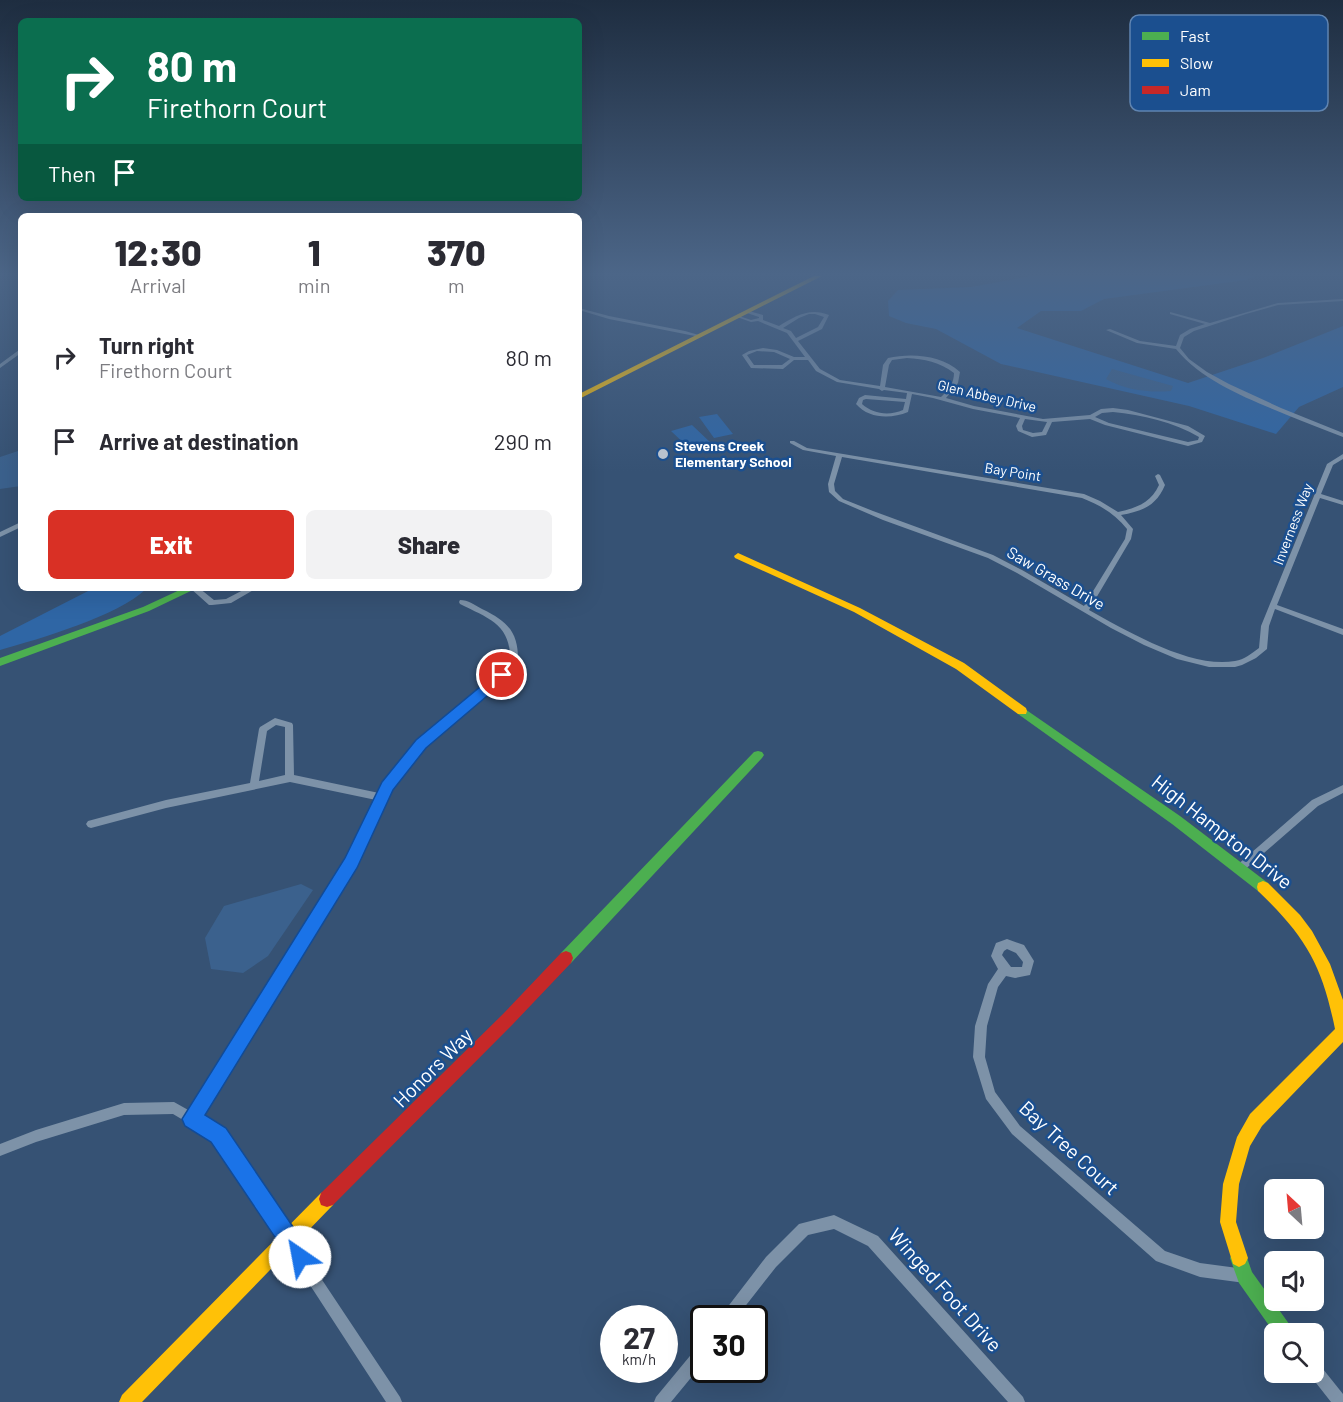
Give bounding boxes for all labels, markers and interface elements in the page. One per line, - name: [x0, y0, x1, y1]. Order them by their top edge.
- legend: [1130, 15, 1328, 111]
- text: Fast: [1180, 26, 1210, 45]
- text: 80 m: [147, 40, 237, 90]
- icon: right: [48, 42, 126, 120]
- text: Slow: [1180, 53, 1213, 72]
- text: Jam: [1180, 80, 1211, 99]
- text: Firethorn Court: [147, 91, 327, 123]
- icon: arrive: [108, 156, 141, 189]
- text: Then: [48, 160, 96, 186]
- text: 12:30: [115, 230, 202, 273]
- text: 1: [308, 230, 321, 273]
- text: 370: [427, 230, 485, 273]
- text: Arrival: [130, 273, 186, 297]
- text: min: [298, 273, 330, 297]
- text: m: [448, 273, 465, 297]
- text: Turn right: [99, 332, 194, 358]
- icon: right: [48, 341, 81, 374]
- text: 80 m: [506, 344, 552, 370]
- text: Firethorn Court: [99, 358, 233, 382]
- street label: Glen Abbey Drive: [936, 376, 1038, 415]
- icon: arrive: [48, 425, 81, 458]
- text: Arrive at destination: [99, 428, 298, 454]
- text: 290 m: [494, 428, 552, 454]
- place label: Stevens Creek Elementary School: [675, 437, 792, 470]
- marker: Stevens Creek Elementary School: [656, 447, 670, 461]
- street label: Bay Point: [984, 459, 1043, 484]
- street label: Inverness Way: [1269, 480, 1316, 567]
- button: Exit: [48, 510, 294, 579]
- button: Share: [306, 510, 552, 579]
- street label: Saw Grass Drive: [1004, 542, 1109, 613]
- pin: [476, 649, 527, 700]
- icon: arrive: [485, 658, 518, 691]
- street label: High Hampton Drive: [1148, 769, 1298, 894]
- street label: Honors Way: [388, 1023, 477, 1112]
- street label: Bay Tree Court: [1015, 1095, 1124, 1199]
- north arrow: [1264, 1179, 1324, 1239]
- map controls: [1264, 1179, 1324, 1383]
- street label: Winged Foot Drive: [884, 1223, 1007, 1356]
- position arrow: [268, 1225, 332, 1289]
- button: sound: [1264, 1251, 1324, 1311]
- speed limit sign: 30: [690, 1305, 768, 1383]
- text: 27: [623, 1319, 655, 1355]
- button: search: [1264, 1323, 1324, 1383]
- text: km/h: [622, 1350, 656, 1368]

